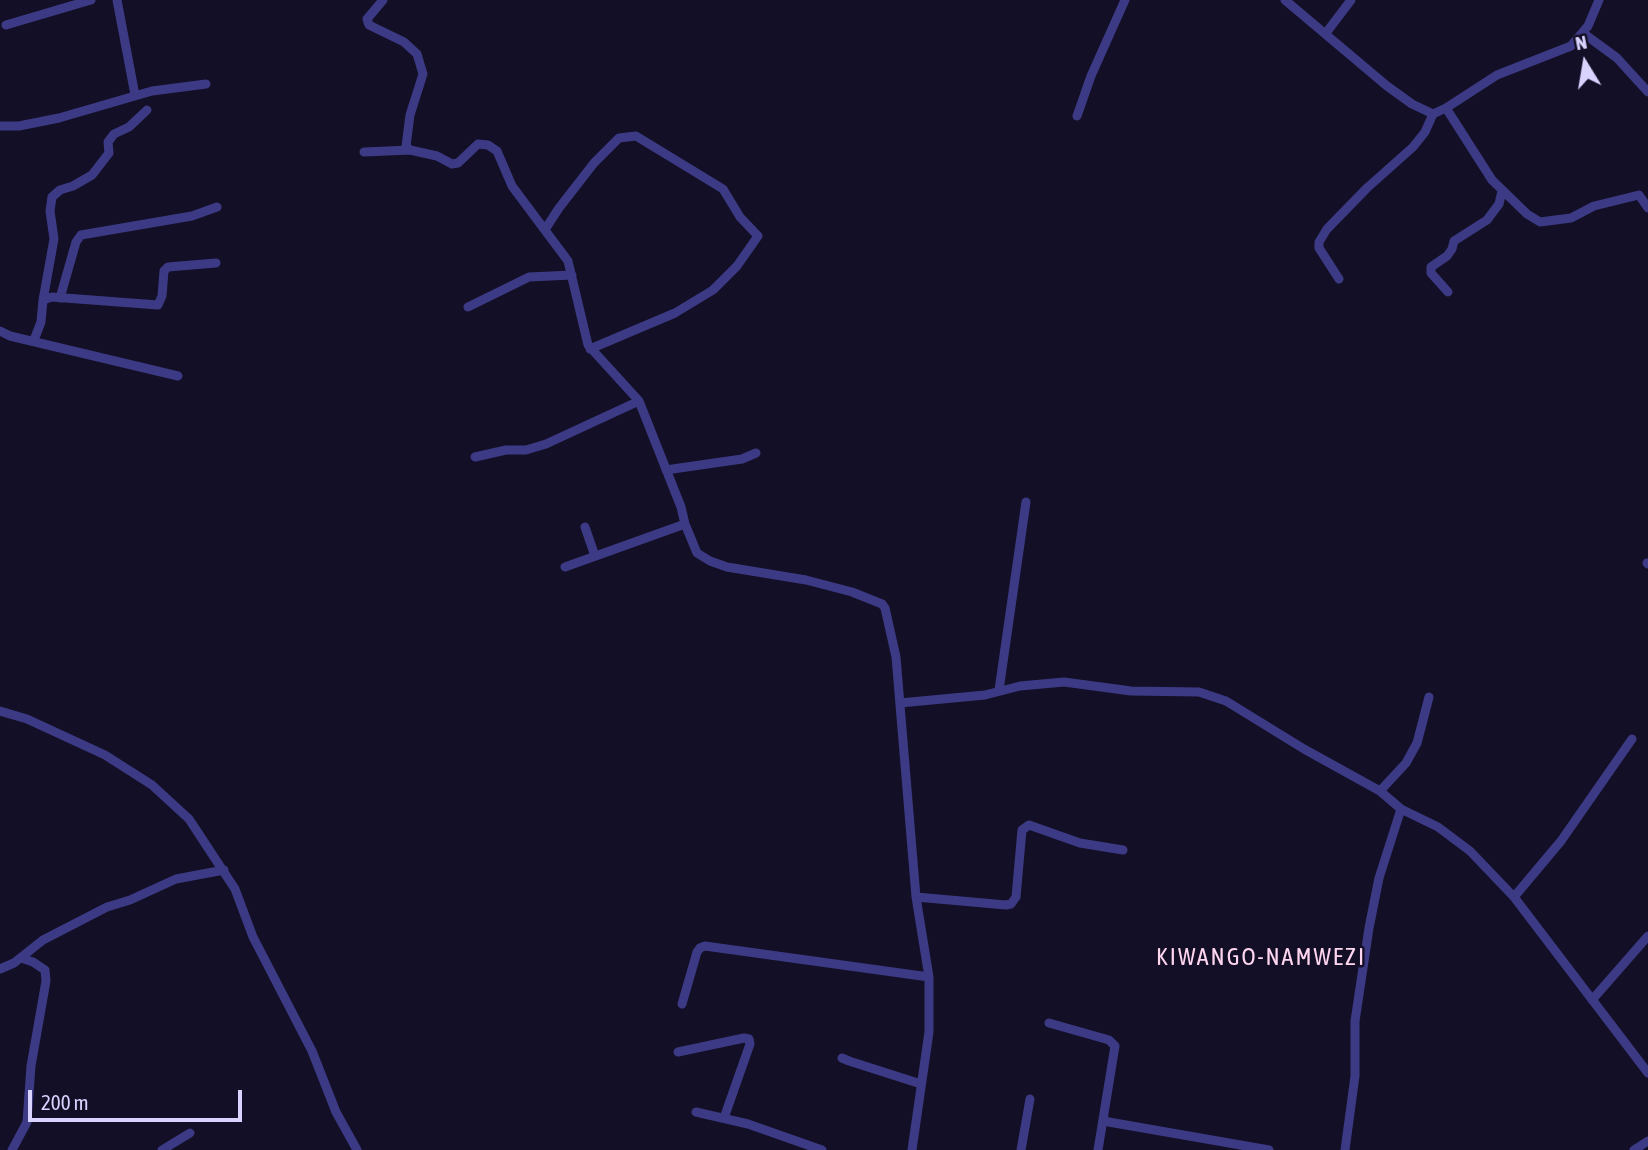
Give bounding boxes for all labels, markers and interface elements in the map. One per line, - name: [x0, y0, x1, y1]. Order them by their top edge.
- north arrow: [1550, 28, 1620, 98]
- text: N: [1573, 31, 1589, 54]
- district label: KIWANGO-NAMWEZI: [1158, 943, 1364, 971]
- scale bar: [32, 1076, 245, 1120]
- text: 200 m: [41, 1090, 89, 1114]

